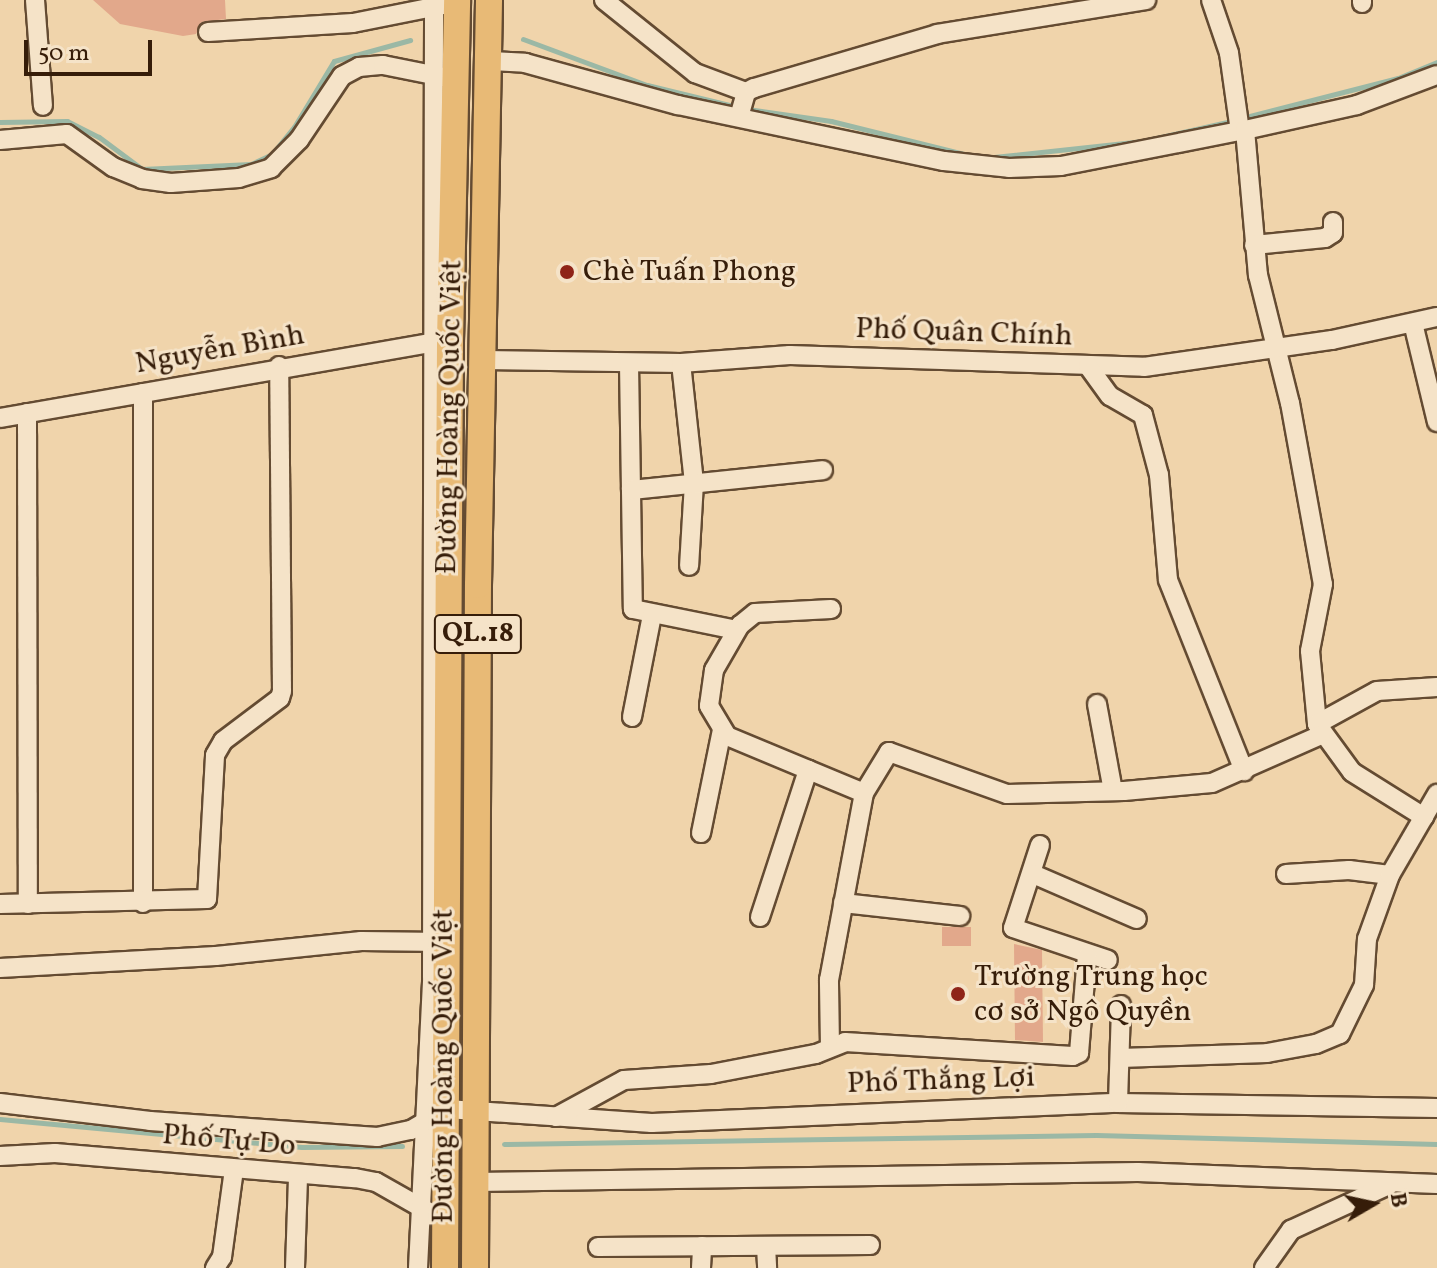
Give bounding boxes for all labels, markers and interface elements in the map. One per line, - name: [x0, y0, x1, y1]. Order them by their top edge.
- scale bar: [28, 24, 156, 74]
- text: 50 m: [38, 37, 90, 71]
- place label: Chè Tuấn Phong: [583, 254, 797, 290]
- street label: Đường Hoàng Quốc Việt: [429, 259, 471, 575]
- marker: Chè Tuấn Phong: [558, 263, 576, 281]
- street label: Phố Quân Chính: [855, 311, 1073, 355]
- street label: Nguyễn Bình: [133, 317, 307, 383]
- road number: QL.18: [432, 610, 524, 658]
- street label: Đường Hoàng Quốc Việt: [426, 908, 462, 1224]
- place label: Trường Trung học cơ sở Ngô Quyền: [974, 959, 1209, 1030]
- marker: Trường Trung học cơ sở Ngô Quyền: [949, 985, 967, 1003]
- street label: Phố Thắng Lợi: [846, 1060, 1036, 1102]
- street label: Phố Tự Do: [160, 1117, 298, 1165]
- north arrow: [1333, 1164, 1413, 1244]
- text: B: [1381, 1190, 1414, 1210]

